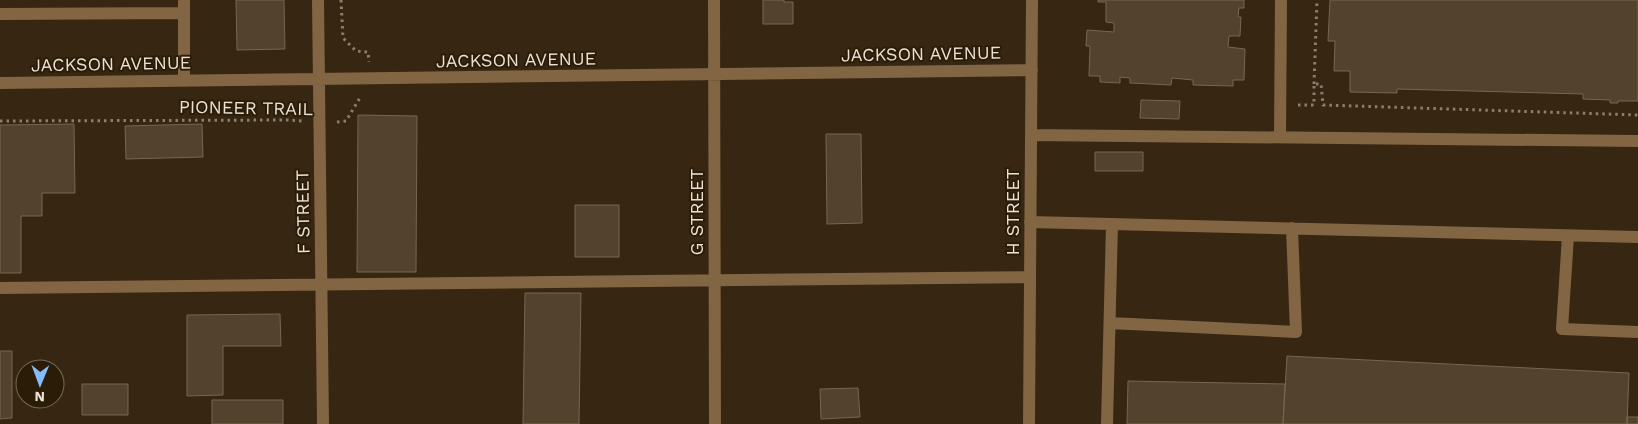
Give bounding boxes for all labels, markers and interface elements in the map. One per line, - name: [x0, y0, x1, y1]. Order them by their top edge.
- street label: JACKSON AVENUE: [841, 42, 1001, 65]
- street label: JACKSON AVENUE: [436, 48, 596, 71]
- street label: JACKSON AVENUE: [31, 52, 191, 75]
- street label: PIONEER TRAIL: [179, 96, 314, 119]
- street label: G STREET: [686, 168, 707, 255]
- street label: H STREET: [1002, 168, 1023, 256]
- street label: F STREET: [291, 170, 314, 254]
- north arrow: [15, 359, 65, 409]
- text: N: [34, 389, 45, 405]

